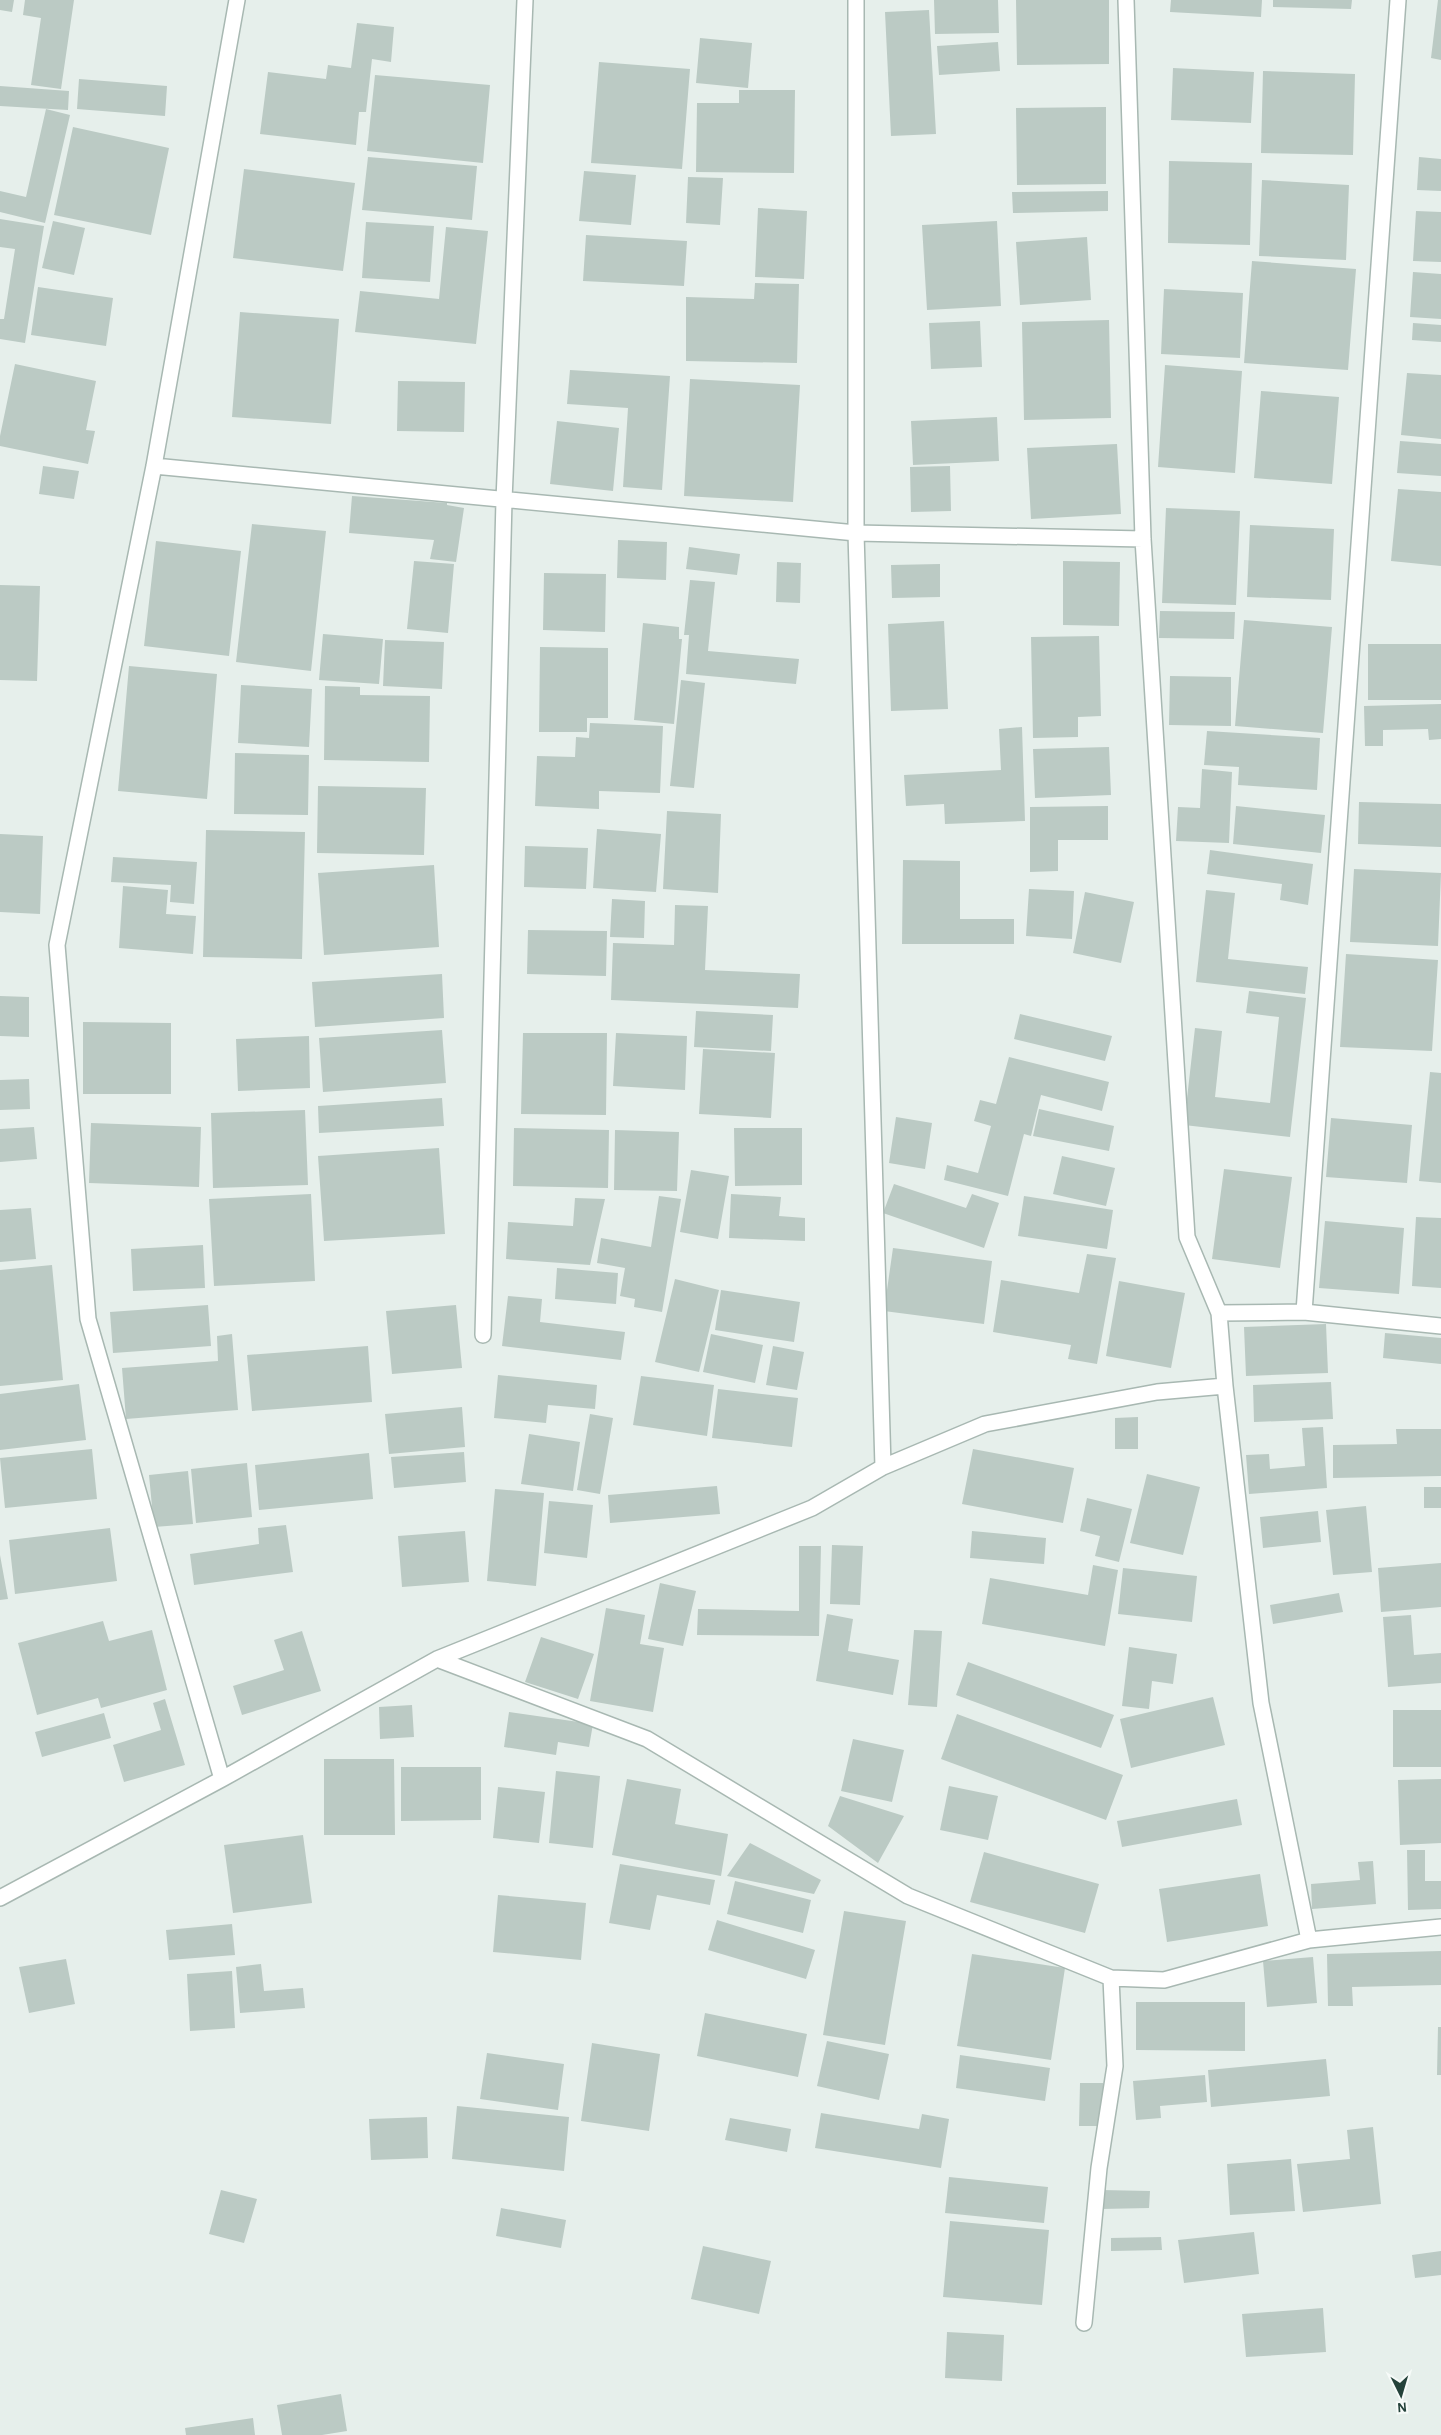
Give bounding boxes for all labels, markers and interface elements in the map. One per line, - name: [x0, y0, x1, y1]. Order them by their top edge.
- north arrow: [1376, 2370, 1426, 2420]
- text: N: [1397, 2400, 1408, 2414]

